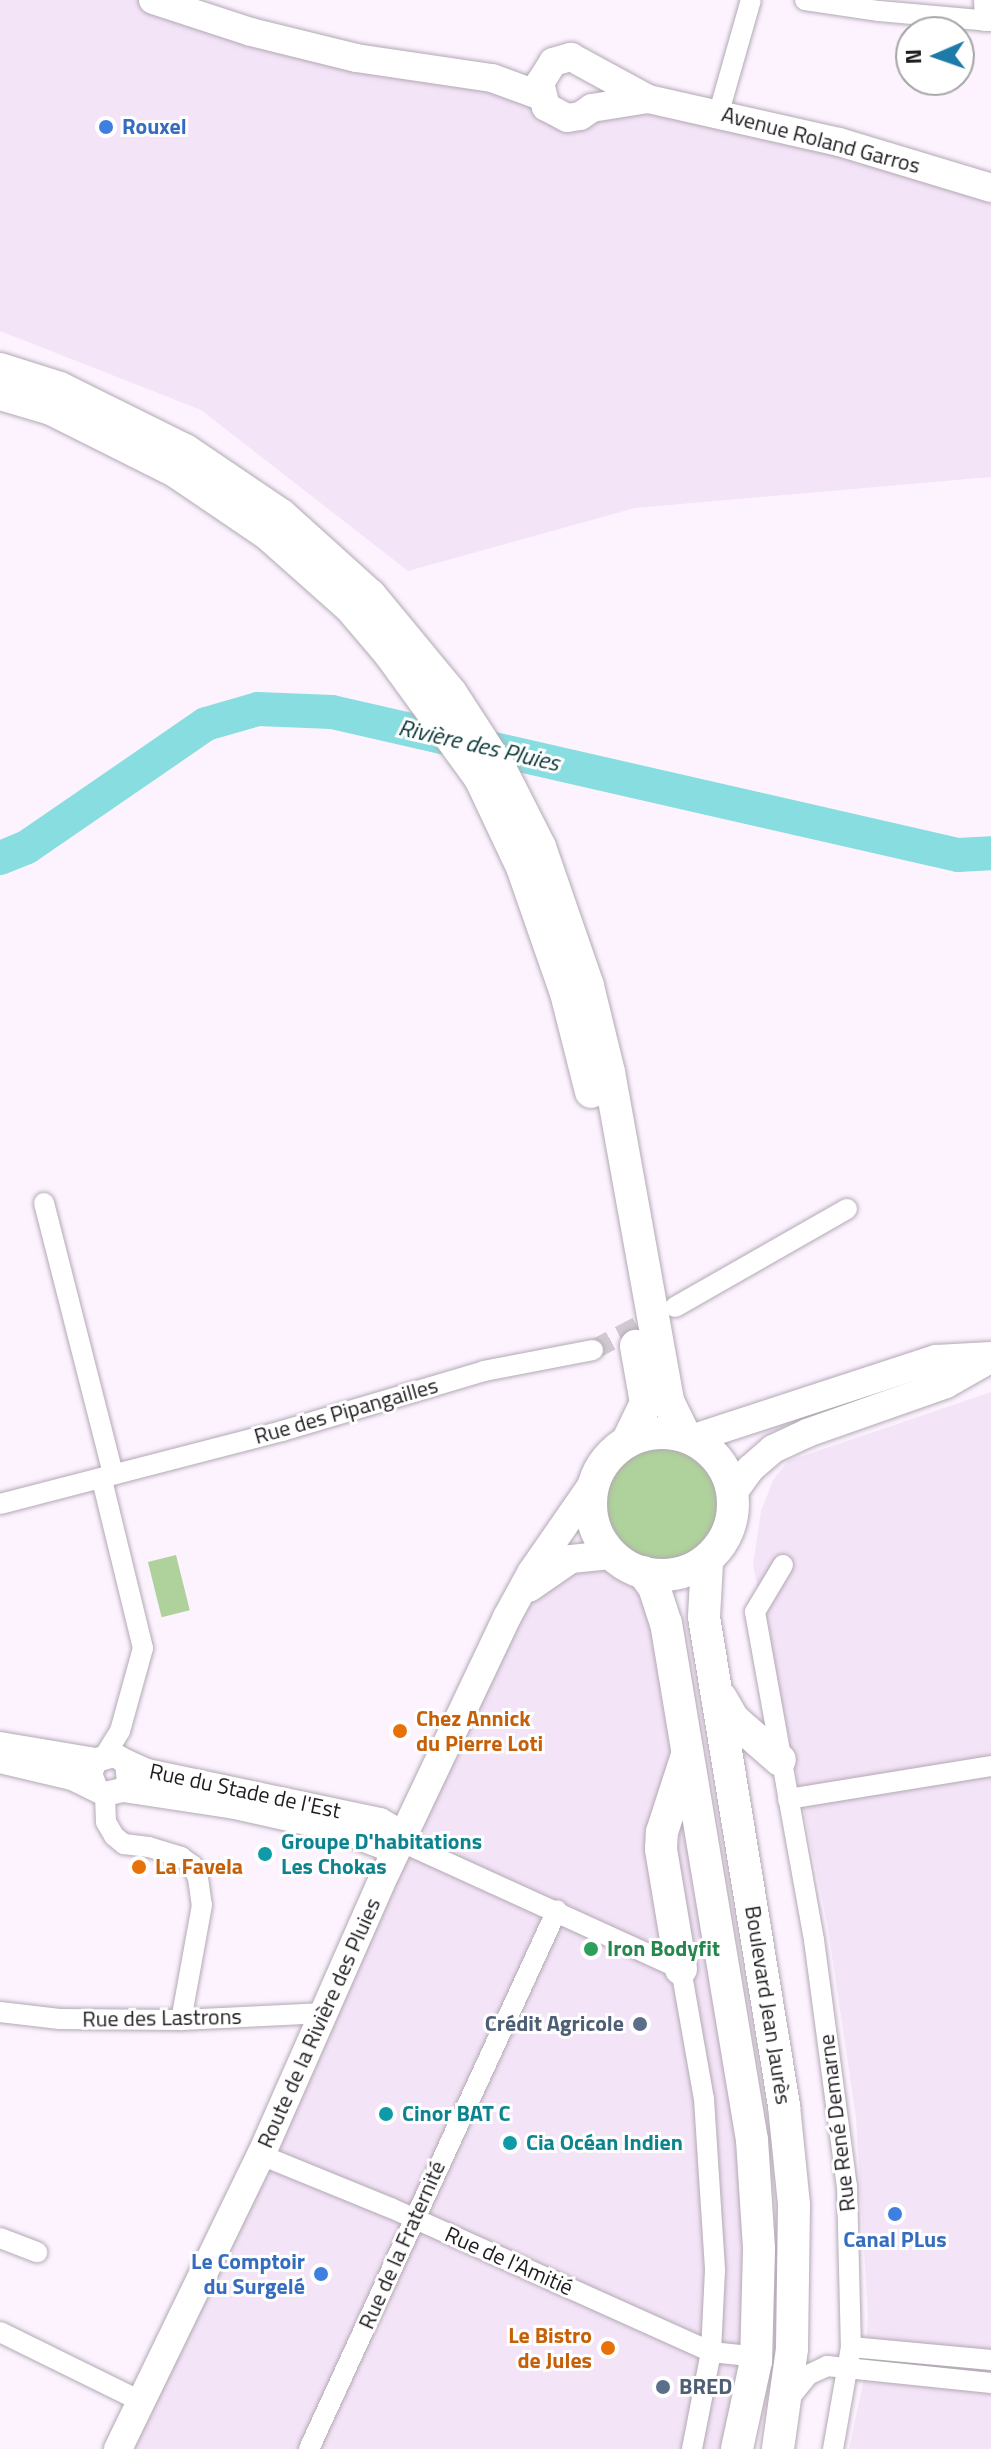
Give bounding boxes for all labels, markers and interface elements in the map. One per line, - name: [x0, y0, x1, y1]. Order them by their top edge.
- north arrow: [895, 16, 975, 96]
- text: N: [896, 49, 930, 65]
- street label: Avenue Roland Garros: [719, 101, 923, 179]
- place label: Rouxel: [122, 114, 187, 140]
- marker: Rouxel: [97, 118, 115, 136]
- water label: Rivière des Pluies: [396, 712, 562, 778]
- street label: Rue des Pipangailles: [251, 1372, 441, 1450]
- place label: Chez Annick du Pierre Loti: [416, 1705, 543, 1756]
- marker: Chez Annick du Pierre Loti: [391, 1722, 409, 1740]
- street label: Rue du Stade de l'Est: [147, 1758, 343, 1824]
- place label: Groupe D'habitations Les Chokas: [281, 1828, 482, 1880]
- marker: Groupe D'habitations Les Chokas: [256, 1845, 274, 1863]
- place label: La Favela: [155, 1854, 243, 1880]
- marker: La Favela: [130, 1858, 148, 1876]
- street label: Route de la Rivière des Pluies: [252, 1894, 386, 2152]
- street label: Boulevard Jean Jaurès: [739, 1904, 797, 2106]
- place label: Iron Bodyfit: [607, 1936, 720, 1962]
- marker: Iron Bodyfit: [582, 1940, 600, 1958]
- street label: Rue des Lastrons: [82, 2003, 242, 2033]
- place label: Crédit Agricole: [485, 2011, 624, 2037]
- marker: Crédit Agricole: [631, 2015, 649, 2033]
- street label: Rue René Demarne: [813, 2033, 861, 2213]
- place label: Cinor BAT C: [402, 2101, 511, 2127]
- marker: Cinor BAT C: [377, 2105, 395, 2123]
- place label: Cia Océan Indien: [526, 2130, 683, 2156]
- marker: Cia Océan Indien: [501, 2134, 519, 2152]
- street label: Rue de la Fraternité: [353, 2157, 451, 2333]
- marker: Canal PLus: [886, 2205, 904, 2223]
- street label: Rue de l'Amitié: [441, 2221, 577, 2301]
- place label: Canal PLus: [843, 2227, 947, 2253]
- place label: Le Comptoir du Surgelé: [191, 2248, 305, 2300]
- marker: Le Comptoir du Surgelé: [312, 2265, 330, 2283]
- place label: Le Bistro de Jules: [508, 2322, 592, 2374]
- marker: Le Bistro de Jules: [599, 2339, 617, 2357]
- place label: BRED: [679, 2374, 732, 2400]
- marker: BRED: [654, 2378, 672, 2396]

